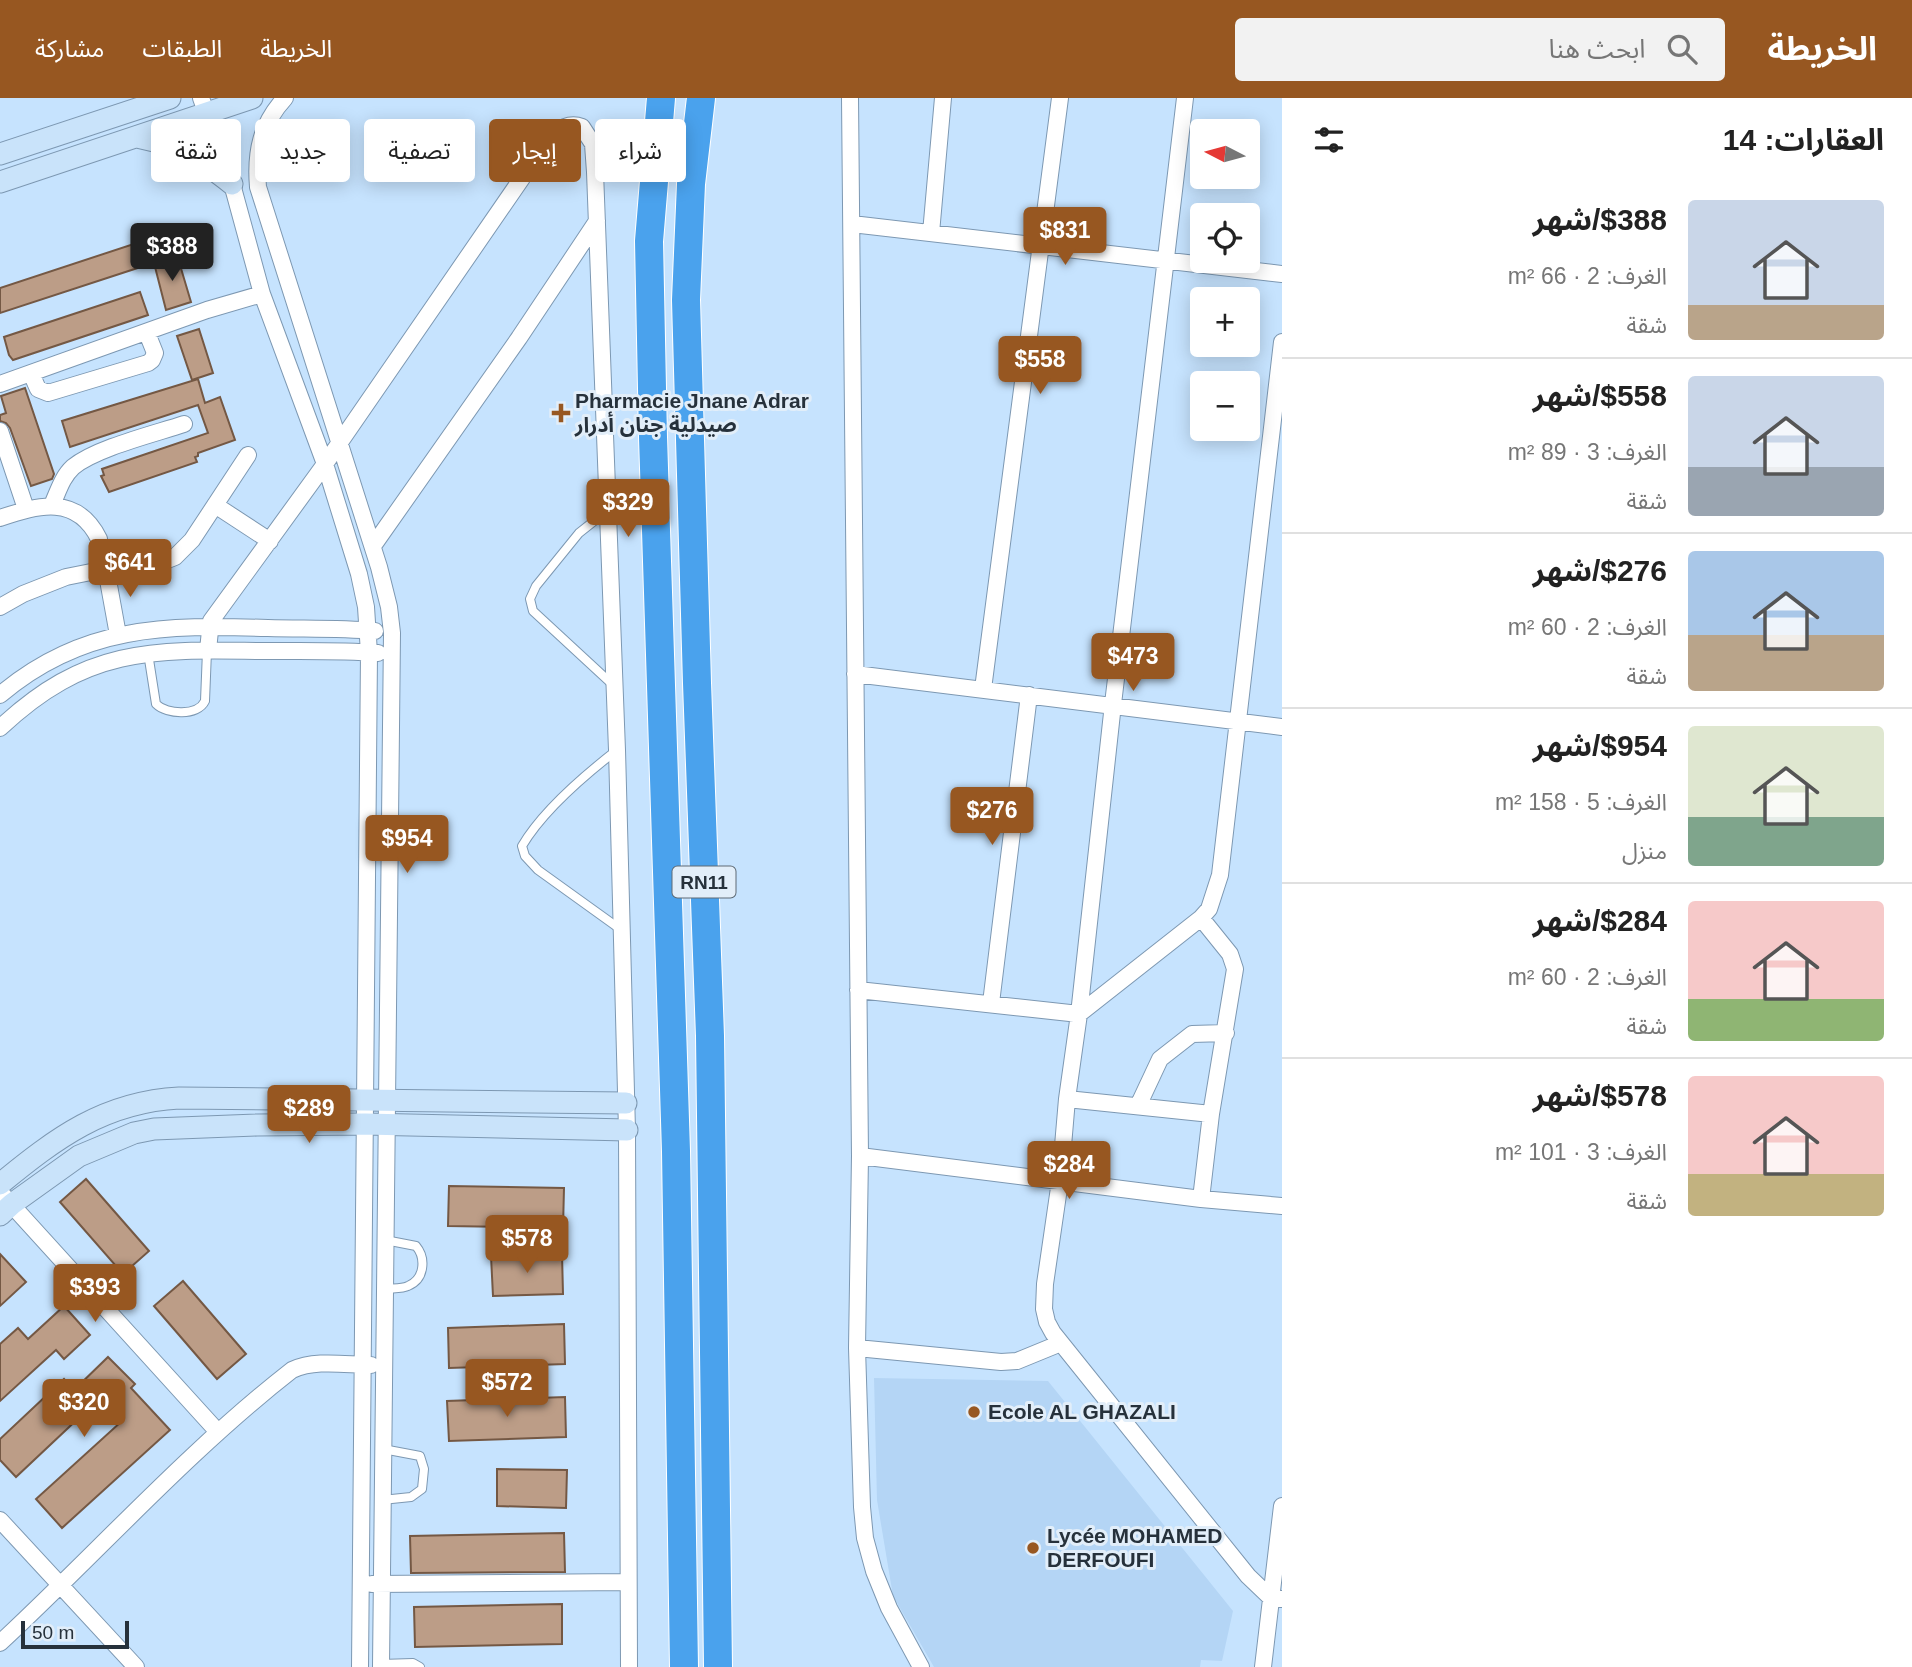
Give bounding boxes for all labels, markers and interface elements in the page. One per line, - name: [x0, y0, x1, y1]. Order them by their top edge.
- search box: [1235, 18, 1725, 81]
- icon: search: [1663, 30, 1701, 68]
- text: الخريطة: [1767, 30, 1877, 67]
- text: ابحث هنا: [1549, 34, 1645, 64]
- text: مشاركة: [35, 35, 104, 62]
- text: الطبقات: [142, 35, 222, 62]
- text: الخريطة: [260, 35, 332, 62]
- chip: شقة: [151, 119, 241, 182]
- chip: جديد: [255, 119, 350, 182]
- chip: تصفية: [364, 119, 475, 182]
- chip: إيجار: [489, 119, 581, 182]
- chip: شراء: [595, 119, 686, 182]
- north arrow: [1190, 119, 1260, 189]
- map controls: [1190, 119, 1260, 441]
- icon: filters: [1310, 121, 1348, 159]
- text: العقارات: 14: [1723, 123, 1884, 156]
- button: locate: [1190, 203, 1260, 273]
- text: $388/شهر: [1533, 203, 1667, 236]
- pin: $831: [1024, 208, 1106, 267]
- text: $831: [1039, 217, 1091, 243]
- pin: $388: [131, 223, 213, 283]
- icon: home: [1744, 228, 1828, 312]
- text: $388: [146, 233, 198, 259]
- text: الغرف: 2 · 66 m²: [1508, 263, 1667, 289]
- button: +: [1190, 287, 1260, 357]
- text: شقة: [1626, 312, 1667, 338]
- pin: $558: [999, 336, 1081, 396]
- text: $558: [1014, 346, 1066, 372]
- button: −: [1190, 371, 1260, 441]
- text: $558/شهر: [1533, 379, 1667, 412]
- place label: Pharmacie Jnane Adrar صيدلية جنان أدرار: [574, 389, 809, 437]
- icon: home: [1744, 404, 1828, 488]
- marker: Pharmacie Jnane Adrar صيدلية جنان أدرار: [553, 405, 569, 421]
- text: الغرف: 3 · 89 m²: [1508, 439, 1667, 465]
- pin: $329: [587, 480, 669, 539]
- text: شقة: [1626, 488, 1667, 514]
- text: $329: [602, 489, 654, 515]
- pin: $641: [89, 540, 171, 599]
- text: $641: [104, 549, 156, 575]
- text: $276/شهر: [1533, 554, 1667, 587]
- icon: home: [1744, 579, 1828, 663]
- text: الغرف: 2 · 60 m²: [1508, 614, 1667, 640]
- pin: $473: [1092, 634, 1174, 693]
- text: $473: [1107, 643, 1159, 669]
- text: شقة: [1626, 663, 1667, 689]
- text: $954/شهر: [1533, 729, 1667, 762]
- icon: home: [1744, 754, 1828, 838]
- pin: $276: [951, 788, 1033, 847]
- text: الغرف: 5 · 158 m²: [1495, 789, 1667, 815]
- text: $276: [966, 797, 1018, 823]
- pin: $954: [366, 816, 448, 875]
- text: $954: [381, 825, 433, 851]
- text: منزل: [1622, 838, 1667, 864]
- road number: RN11: [672, 866, 736, 898]
- text: $284/شهر: [1533, 904, 1667, 937]
- icon: home: [1744, 929, 1828, 1013]
- text: الغرف: 2 · 60 m²: [1508, 964, 1667, 990]
- text: شقة: [1626, 1013, 1667, 1039]
- text: $578/شهر: [1533, 1079, 1667, 1112]
- pin: $289: [268, 1086, 350, 1145]
- text: $289: [283, 1095, 335, 1121]
- icon: home: [1744, 1104, 1828, 1188]
- text: الغرف: 3 · 101 m²: [1495, 1139, 1667, 1165]
- pin: $284: [1028, 1142, 1110, 1201]
- text: $284: [1043, 1151, 1095, 1177]
- text: شقة: [1626, 1188, 1667, 1214]
- pin: $578: [486, 1216, 568, 1275]
- text: $578: [501, 1225, 553, 1251]
- pin: $393: [54, 1264, 136, 1324]
- text: $393: [69, 1274, 121, 1300]
- pin: $572: [466, 1360, 548, 1419]
- text: $572: [481, 1369, 533, 1395]
- pin: $320: [43, 1380, 125, 1439]
- text: $320: [58, 1389, 110, 1415]
- place label: Ecole AL GHAZALI: [988, 1400, 1176, 1423]
- marker: Ecole AL GHAZALI: [966, 1404, 982, 1420]
- place label: Lycée MOHAMED DERFOUFI: [1047, 1524, 1222, 1571]
- marker: Lycée MOHAMED DERFOUFI: [1025, 1540, 1041, 1556]
- scale bar: [21, 1618, 130, 1650]
- text: 50 m: [32, 1622, 74, 1643]

